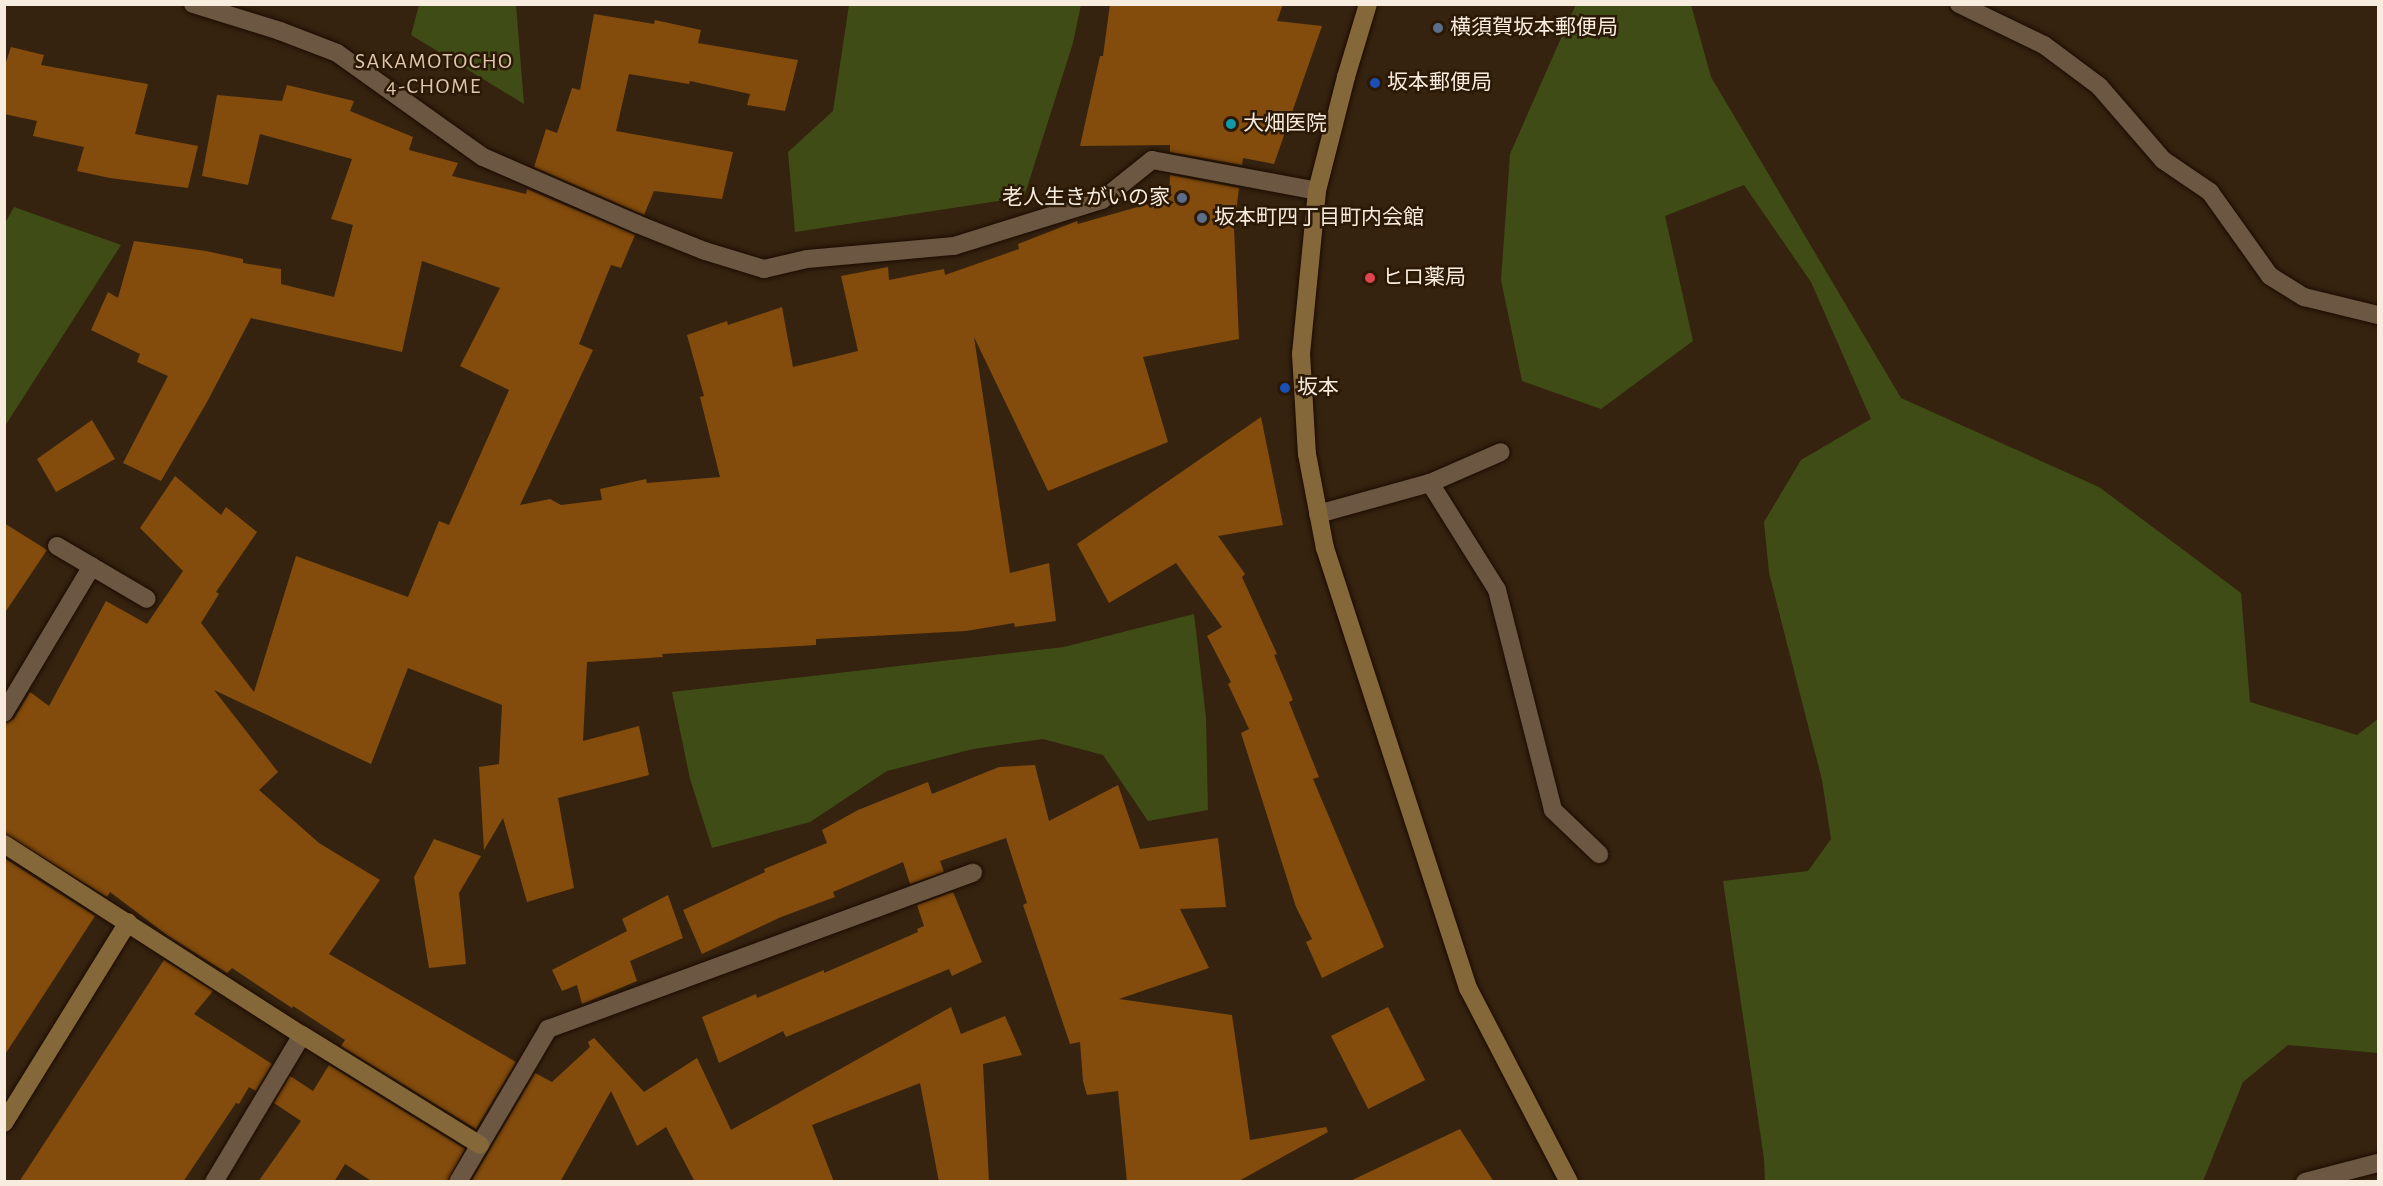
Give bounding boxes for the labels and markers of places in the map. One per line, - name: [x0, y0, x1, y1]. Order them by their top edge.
- place label: 横須賀坂本郵便局: [1450, 15, 1618, 41]
- marker: 横須賀坂本郵便局: [1431, 21, 1445, 35]
- place label: 坂本郵便局: [1387, 70, 1492, 96]
- marker: 坂本郵便局: [1368, 76, 1382, 90]
- place label: 大畑医院: [1243, 111, 1327, 137]
- marker: 大畑医院: [1224, 117, 1238, 131]
- place label: 老人生きがいの家: [1002, 185, 1170, 211]
- marker: 老人生きがいの家: [1175, 191, 1189, 205]
- place label: 坂本町四丁目町内会館: [1214, 205, 1424, 231]
- marker: 坂本町四丁目町内会館: [1195, 211, 1209, 225]
- place label: ヒロ薬局: [1382, 265, 1466, 291]
- marker: ヒロ薬局: [1363, 271, 1377, 285]
- place label: 坂本: [1297, 375, 1339, 401]
- marker: 坂本: [1278, 381, 1292, 395]

